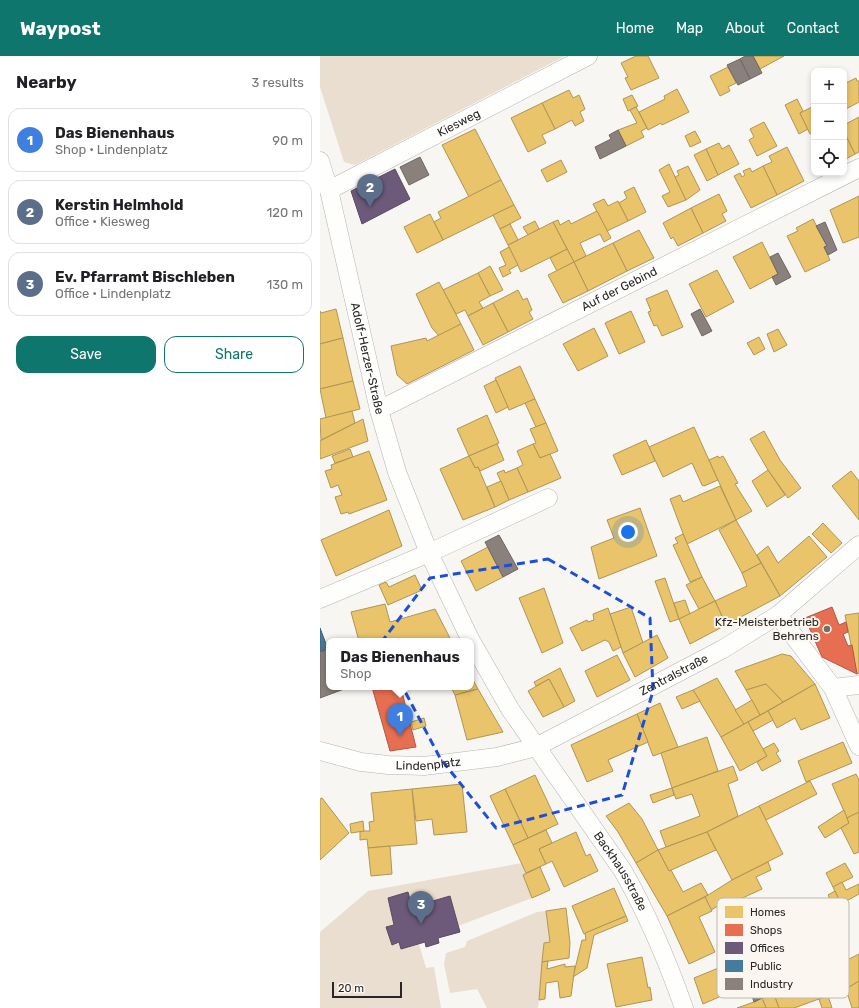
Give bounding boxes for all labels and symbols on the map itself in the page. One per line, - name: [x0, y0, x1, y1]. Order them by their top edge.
- street label: Kiesweg: [435, 106, 482, 140]
- pin: 2: [357, 174, 383, 207]
- street label: Auf der Gebind: [579, 264, 659, 314]
- street label: Adolf-Herzer-Straße: [348, 301, 387, 416]
- your location: [618, 522, 638, 542]
- place label: Kfz-Meisterbetrieb Behrens: [715, 615, 819, 643]
- marker: Kfz-Meisterbetrieb Behrens: [822, 624, 832, 634]
- street label: Zentralstraße: [637, 651, 711, 698]
- pin: 1: [387, 703, 413, 736]
- street label: Lindenplatz: [395, 755, 462, 773]
- street label: Backhausstraße: [591, 829, 650, 913]
- pin: 3: [408, 891, 434, 924]
- legend: [717, 898, 849, 998]
- text: Homes: [750, 906, 786, 919]
- text: Shops: [750, 924, 782, 937]
- text: Offices: [750, 942, 785, 955]
- text: Public: [750, 960, 782, 973]
- text: Industry: [750, 978, 793, 991]
- scale bar: [332, 980, 402, 999]

